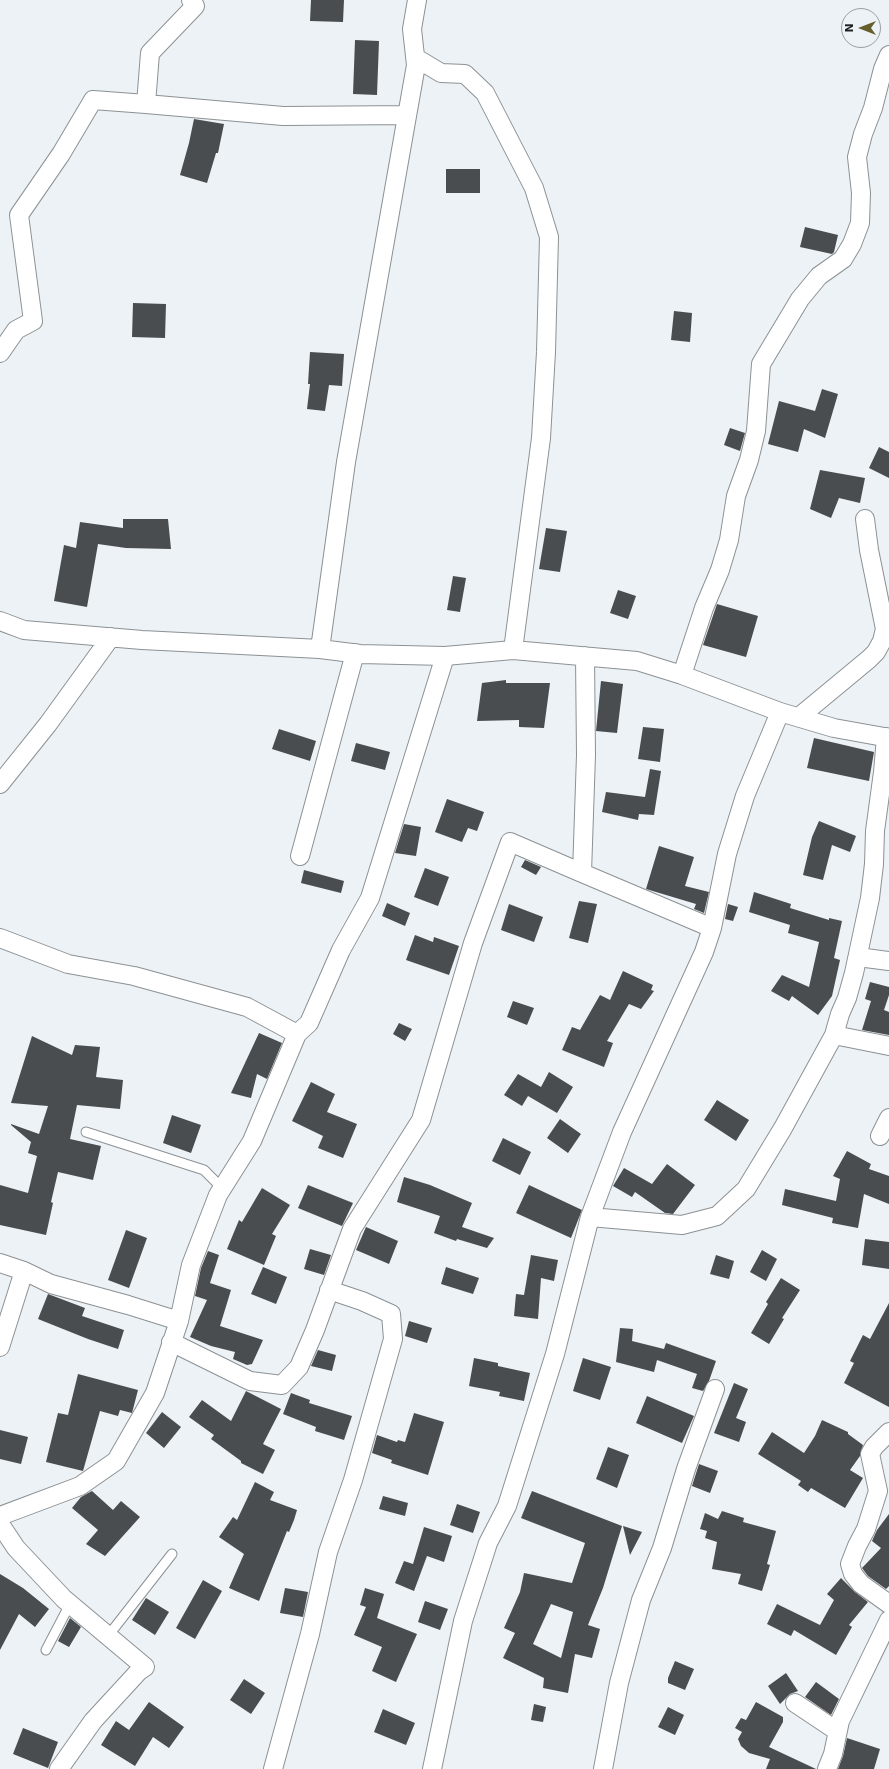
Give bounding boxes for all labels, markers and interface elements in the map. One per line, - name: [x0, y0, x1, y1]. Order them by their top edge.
- north arrow: [841, 8, 881, 48]
- text: N: [843, 23, 856, 33]

